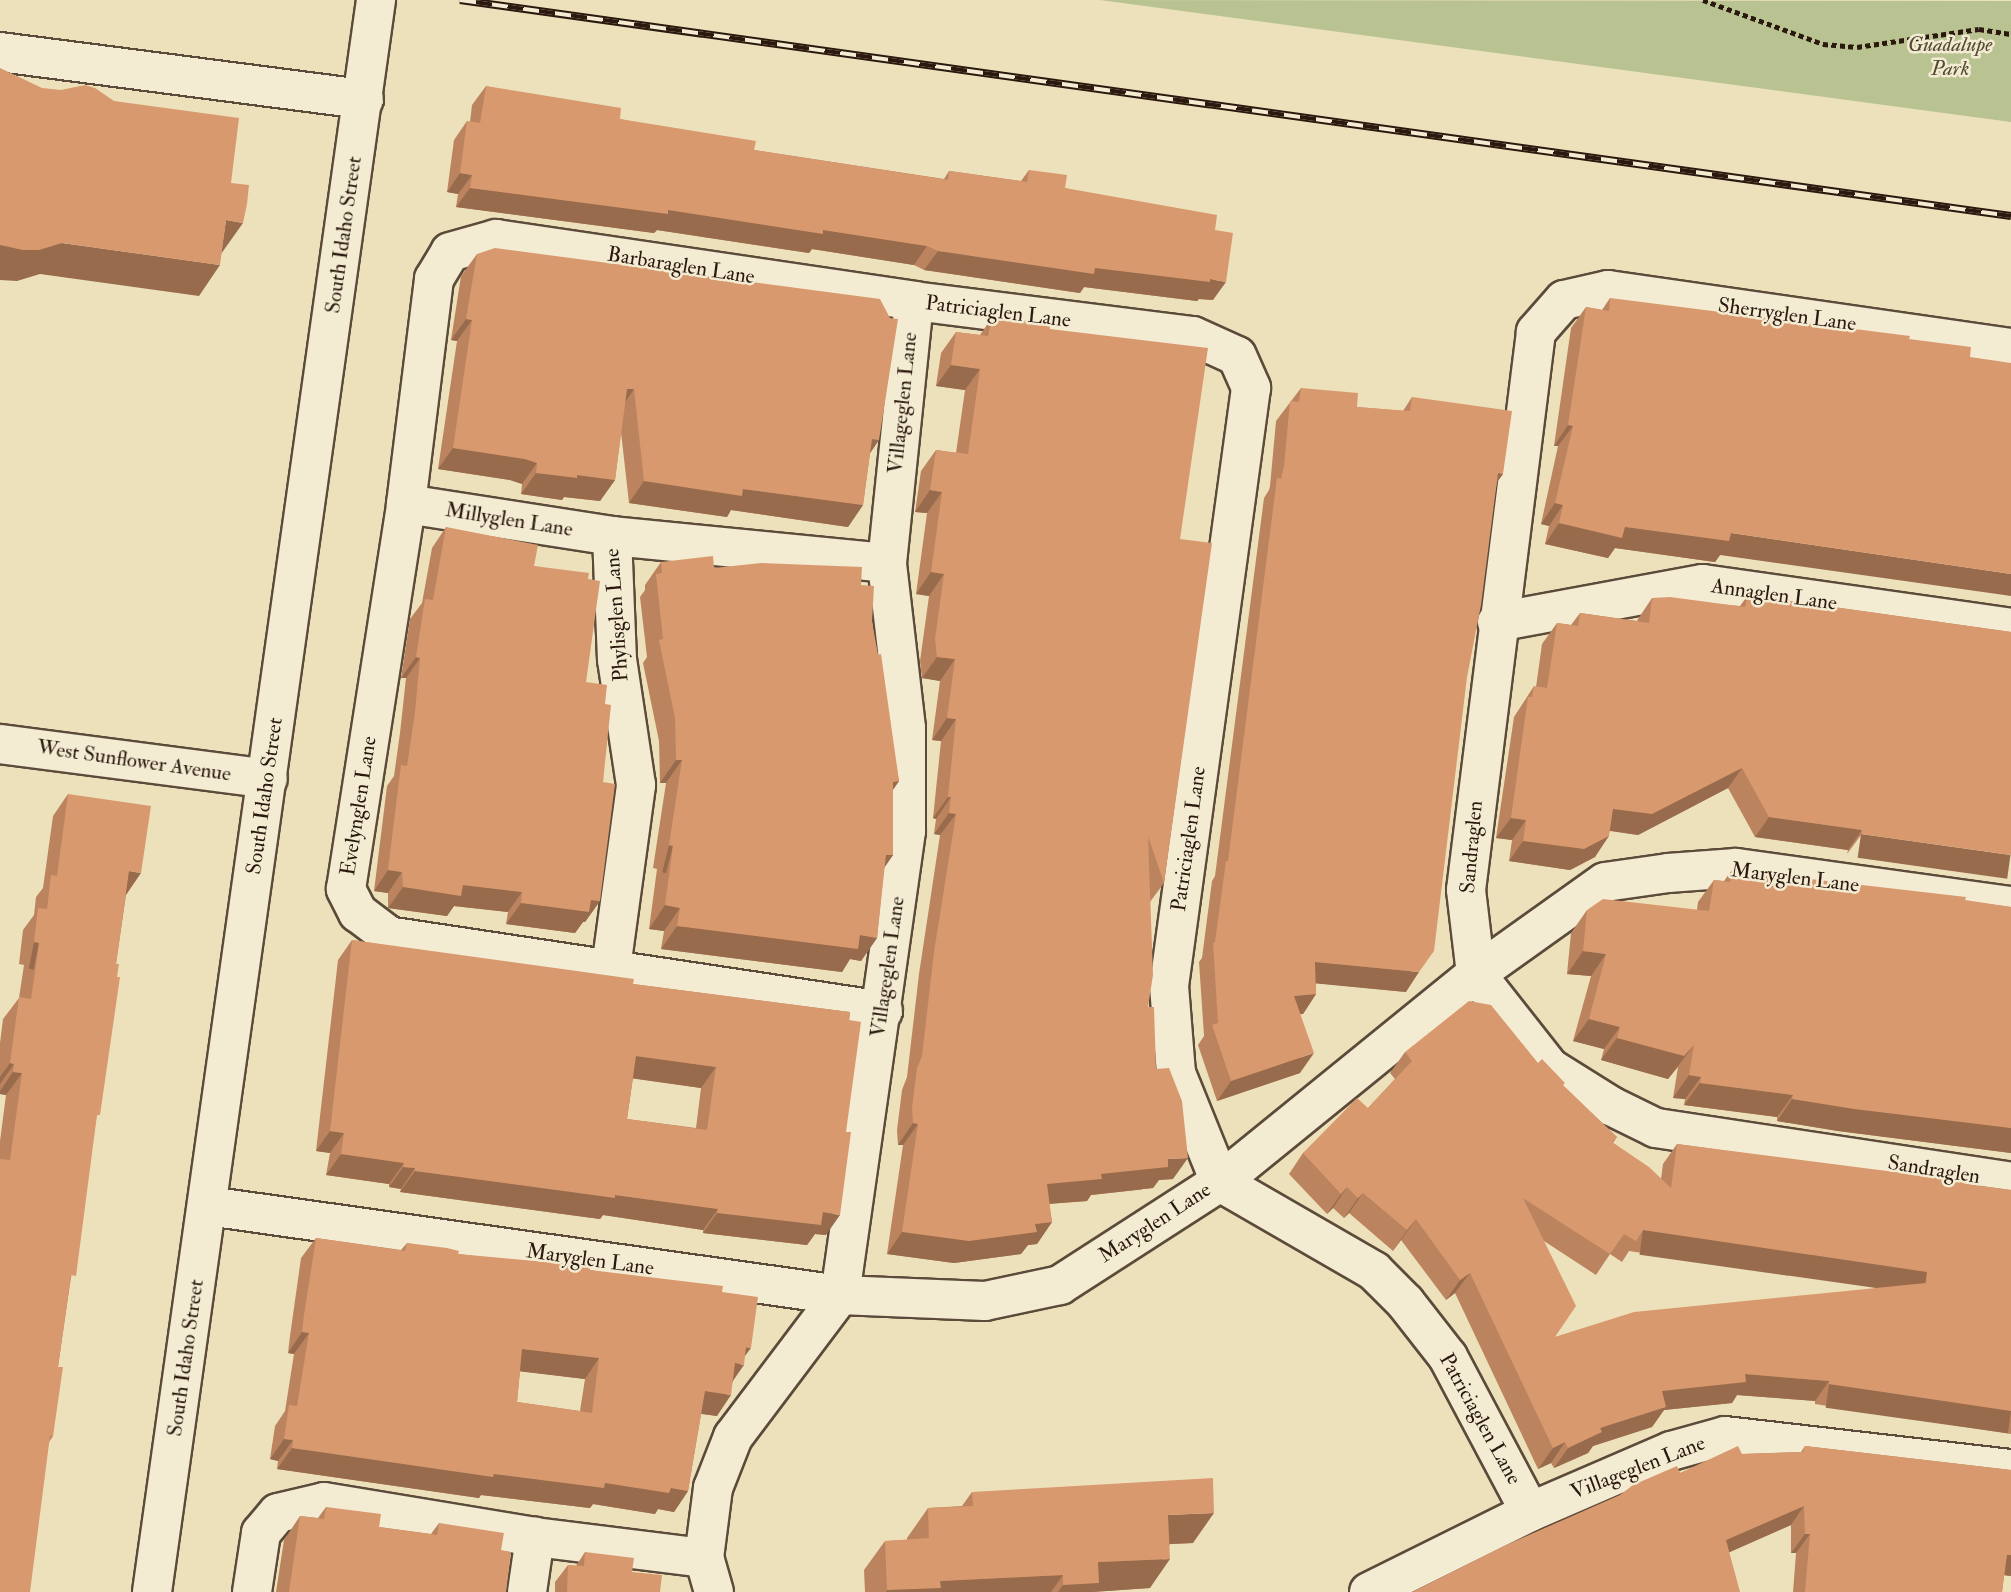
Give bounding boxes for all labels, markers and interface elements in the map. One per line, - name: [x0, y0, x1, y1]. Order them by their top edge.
- park label: Guadalupe Park: [1908, 32, 1992, 82]
- street label: South Idaho Street: [321, 155, 367, 315]
- street label: Barbaraglen Lane: [606, 242, 756, 290]
- street label: Patriciaglen Lane: [924, 291, 1072, 333]
- street label: Sherryglen Lane: [1716, 293, 1858, 337]
- street label: Villageglen Lane: [883, 331, 923, 475]
- street label: Millyglen Lane: [443, 497, 575, 543]
- street label: Phylisglen Lane: [600, 548, 634, 682]
- street label: Annaglen Lane: [1709, 574, 1839, 616]
- street label: South Idaho Street: [242, 716, 288, 876]
- street label: Evelynglen Lane: [336, 734, 382, 878]
- street label: West Sunflower Avenue: [35, 735, 233, 787]
- street label: Patriciaglen Lane: [1166, 765, 1212, 913]
- street label: Sandraglen: [1455, 800, 1489, 894]
- street label: Maryglen Lane: [1730, 858, 1860, 898]
- street label: Villageglen Lane: [866, 895, 910, 1039]
- street label: Sandraglen: [1886, 1150, 1982, 1190]
- street label: Maryglen Lane: [1094, 1177, 1216, 1269]
- street label: Maryglen Lane: [524, 1239, 656, 1281]
- street label: South Idaho Street: [163, 1278, 209, 1438]
- street label: Patriciaglen Lane: [1434, 1349, 1526, 1489]
- street label: Villageglen Lane: [1567, 1431, 1709, 1505]

